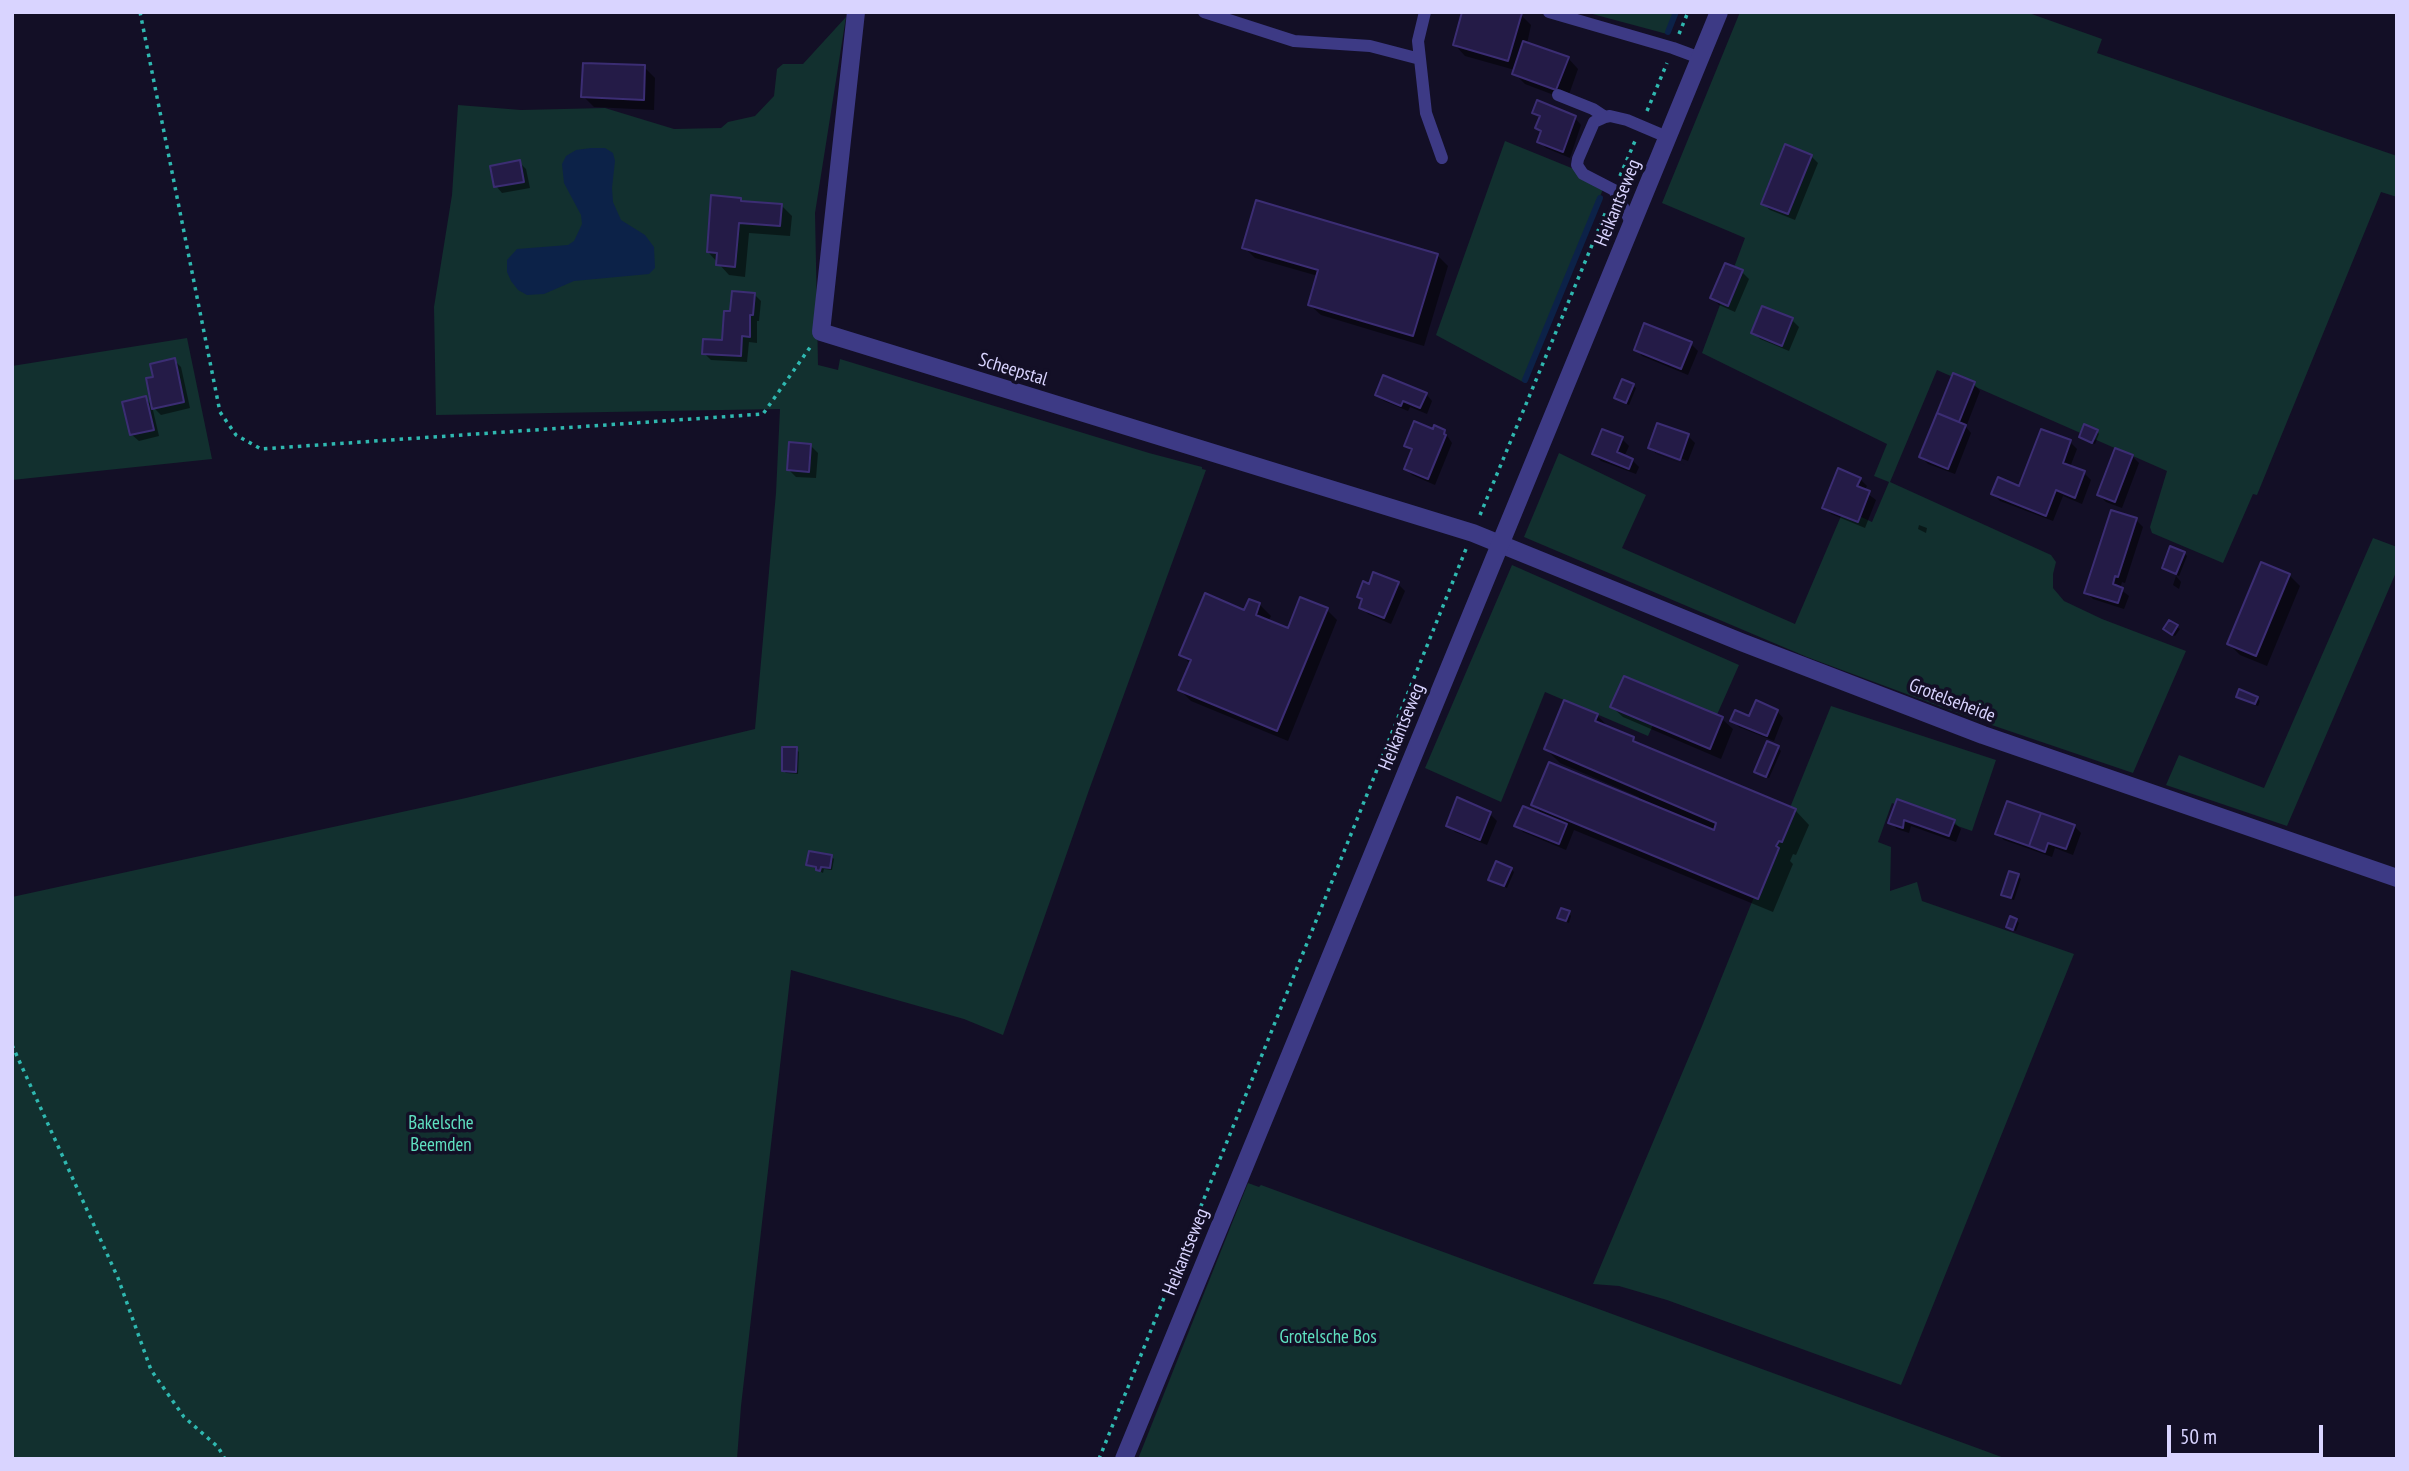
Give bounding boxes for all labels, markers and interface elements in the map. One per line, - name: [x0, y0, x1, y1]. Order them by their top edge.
- street label: Heikantseweg: [1590, 156, 1646, 250]
- street label: Scheepstal: [976, 349, 1050, 391]
- street label: Grotelseheide: [1906, 674, 1998, 728]
- street label: Heikantseweg: [1374, 680, 1430, 774]
- park label: Bakelsche Beemden: [408, 1113, 474, 1157]
- street label: Heikantseweg: [1158, 1205, 1214, 1299]
- park label: Grotelsche Bos: [1279, 1327, 1377, 1349]
- scale bar: [2171, 1412, 2327, 1456]
- text: 50 m: [2180, 1423, 2217, 1450]

